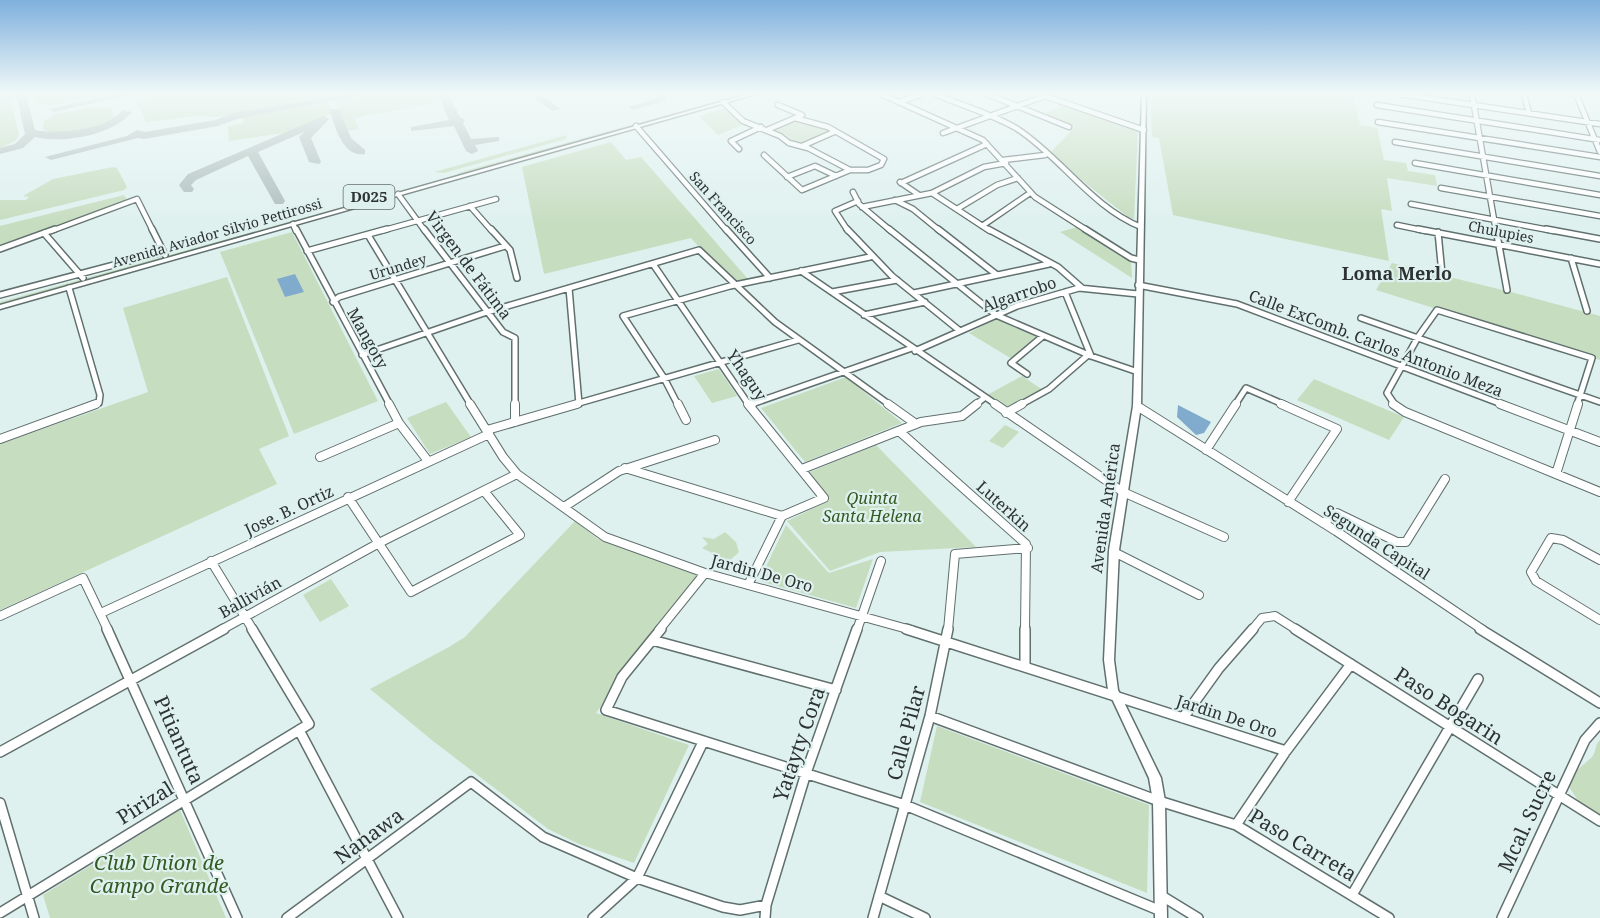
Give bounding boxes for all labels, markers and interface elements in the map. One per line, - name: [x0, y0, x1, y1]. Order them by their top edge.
- street label: San Francisco: [685, 167, 761, 248]
- road number: D025: [344, 185, 394, 209]
- street label: Avenida Aviador Silvio Pettirossi: [110, 193, 324, 272]
- street label: Virgen de Fátima: [421, 206, 517, 324]
- street label: Chulupies: [1467, 216, 1536, 247]
- street label: Urundey: [367, 249, 429, 284]
- district label: Loma Merlo: [1342, 261, 1452, 285]
- street label: Algarrobo: [979, 271, 1059, 317]
- street label: Calle ExComb. Carlos Antonio Meza: [1246, 284, 1506, 402]
- street label: Mangoty: [342, 303, 394, 373]
- street label: Yhaguy: [721, 344, 773, 406]
- street label: Avenida América: [1085, 442, 1125, 574]
- street label: Luterkin: [972, 476, 1036, 536]
- street label: Jose. B. Ortiz: [240, 480, 337, 541]
- park label: Quinta Santa Helena: [822, 487, 922, 527]
- street label: Segunda Capital: [1320, 499, 1434, 585]
- street label: Jardin De Oro: [708, 549, 815, 597]
- street label: Ballivián: [215, 571, 285, 623]
- street label: Paso Bogarin: [1390, 660, 1509, 751]
- street label: Calle Pilar: [880, 682, 931, 783]
- street label: Yatayty Cora: [766, 683, 831, 806]
- street label: Jardin De Oro: [1173, 689, 1280, 743]
- street label: Pitiantuta: [148, 691, 211, 788]
- street label: Mcal. Sucre: [1491, 765, 1562, 876]
- street label: Pirizal: [111, 775, 178, 830]
- street label: Nanawa: [329, 801, 409, 870]
- street label: Paso Carreta: [1245, 802, 1362, 887]
- park label: Club Union de Campo Grande: [90, 849, 228, 899]

